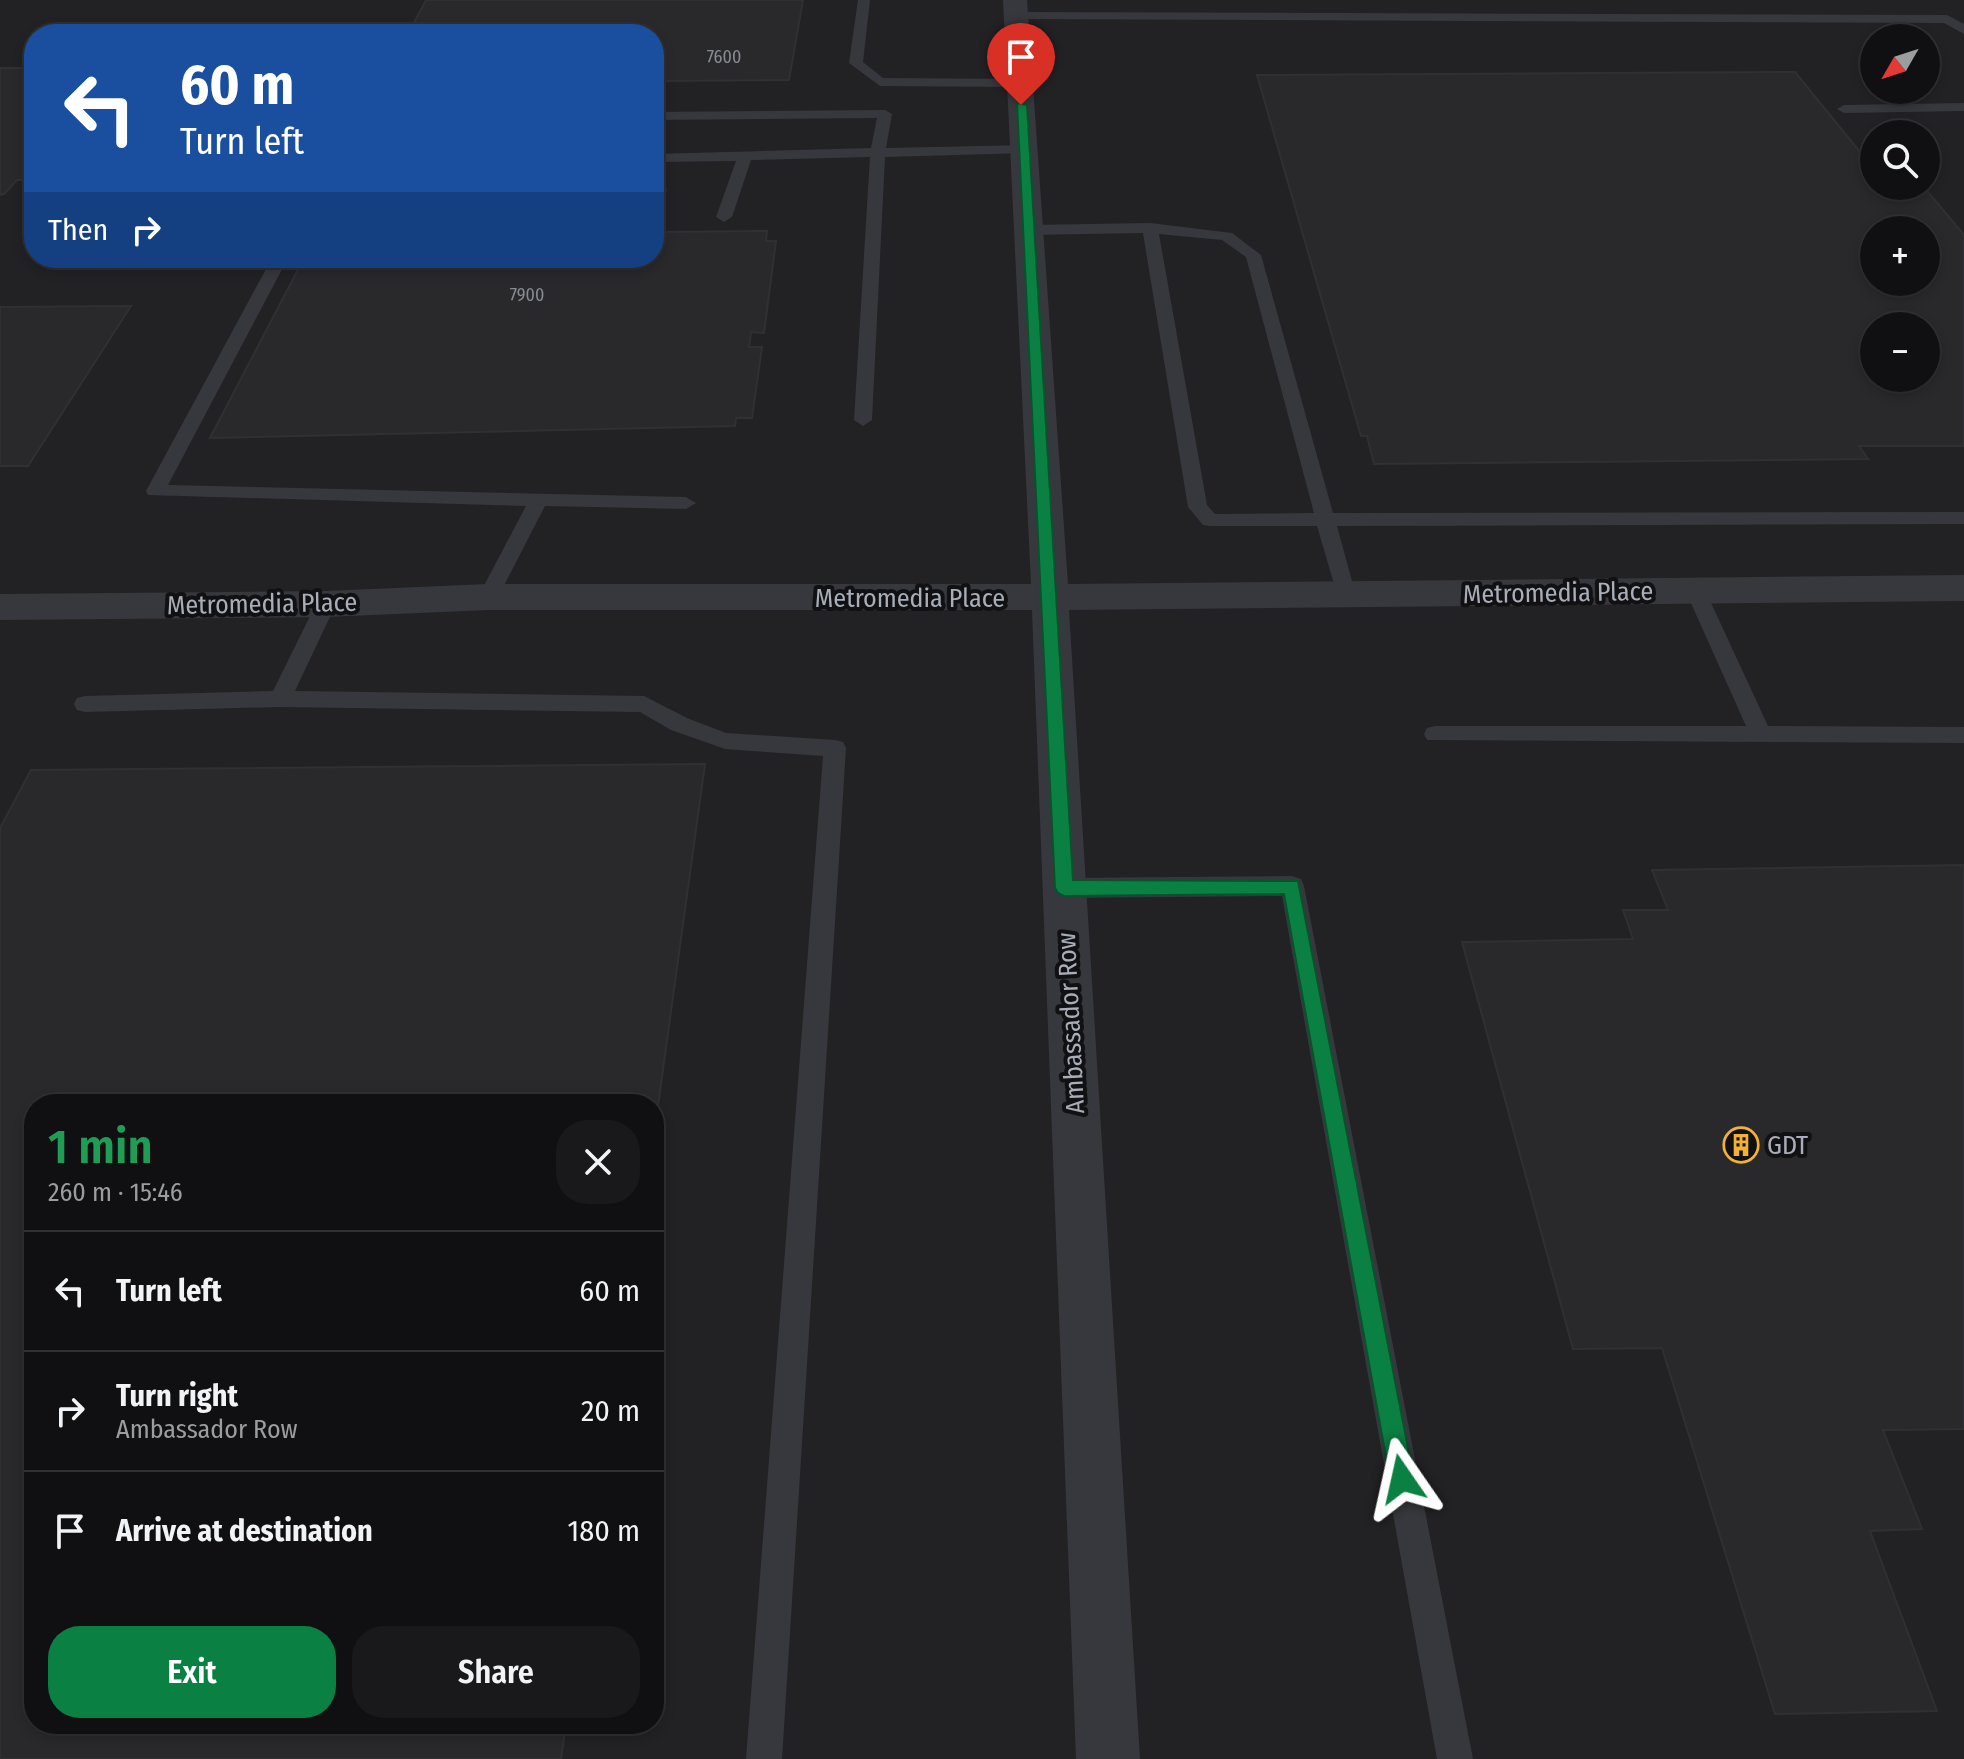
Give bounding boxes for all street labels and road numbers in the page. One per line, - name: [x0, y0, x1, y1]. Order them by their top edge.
- street label: Metromedia Place: [1463, 576, 1653, 610]
- street label: Metromedia Place: [815, 583, 1005, 614]
- street label: Metromedia Place: [167, 587, 357, 621]
- street label: Ambassador Row: [1051, 932, 1091, 1114]

